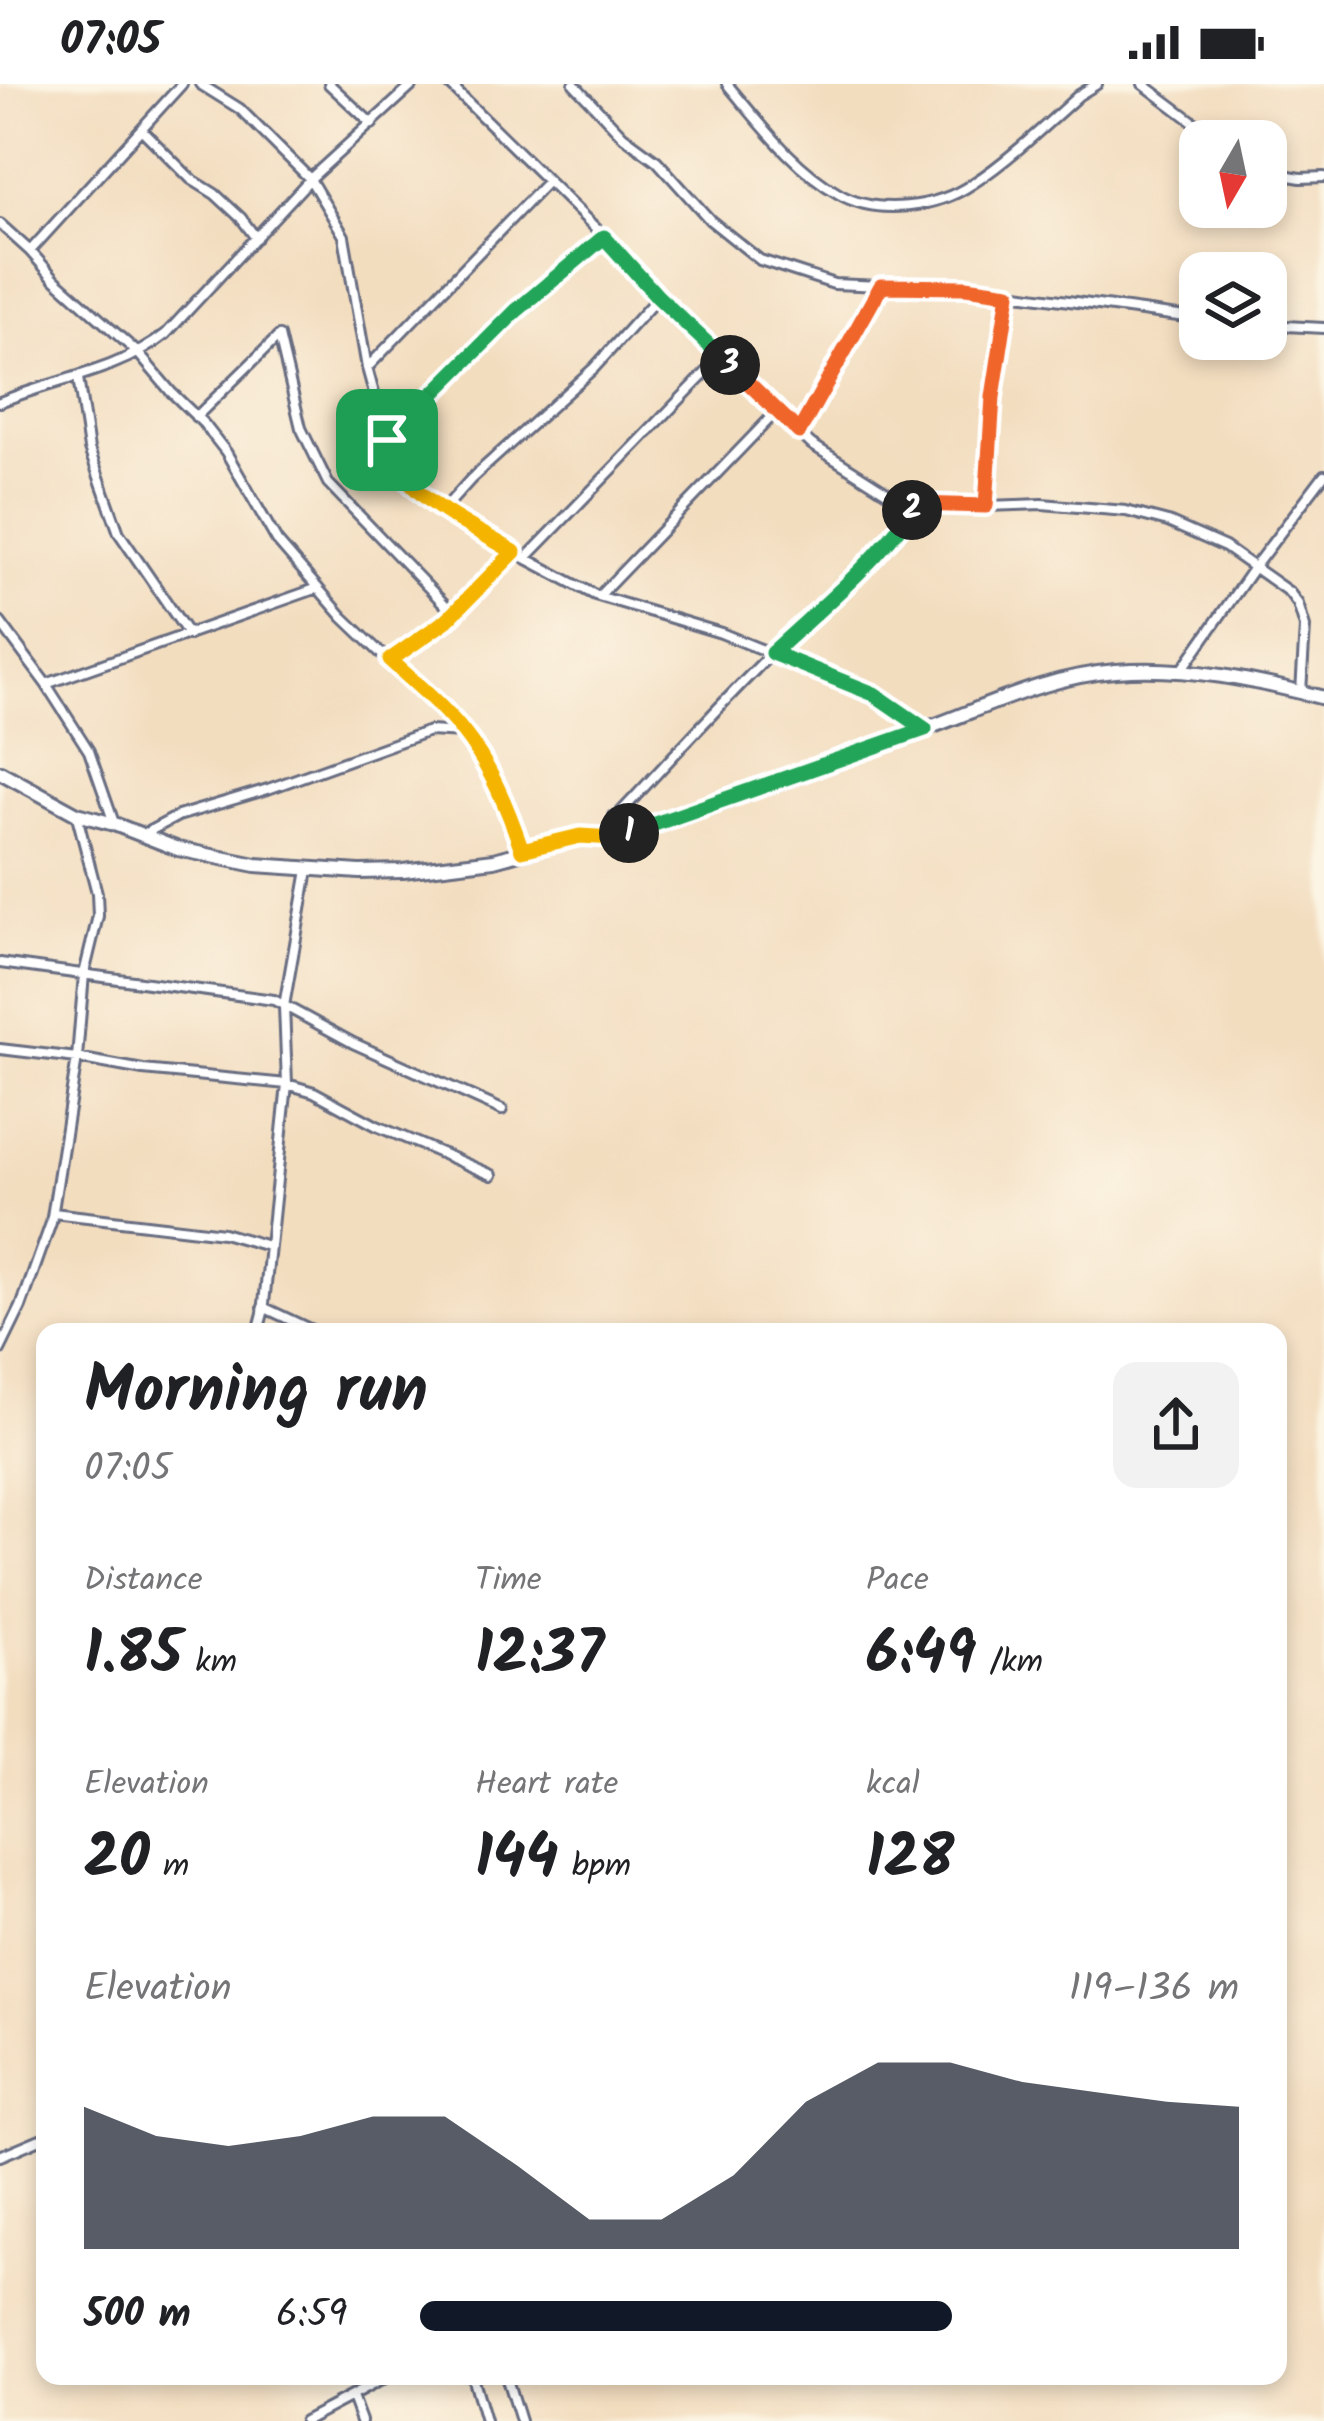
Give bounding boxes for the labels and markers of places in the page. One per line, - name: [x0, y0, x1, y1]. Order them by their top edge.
- pin: 3: [700, 335, 760, 395]
- pin: [336, 389, 438, 491]
- pin: 2: [882, 480, 942, 540]
- pin: 1: [599, 803, 659, 863]

